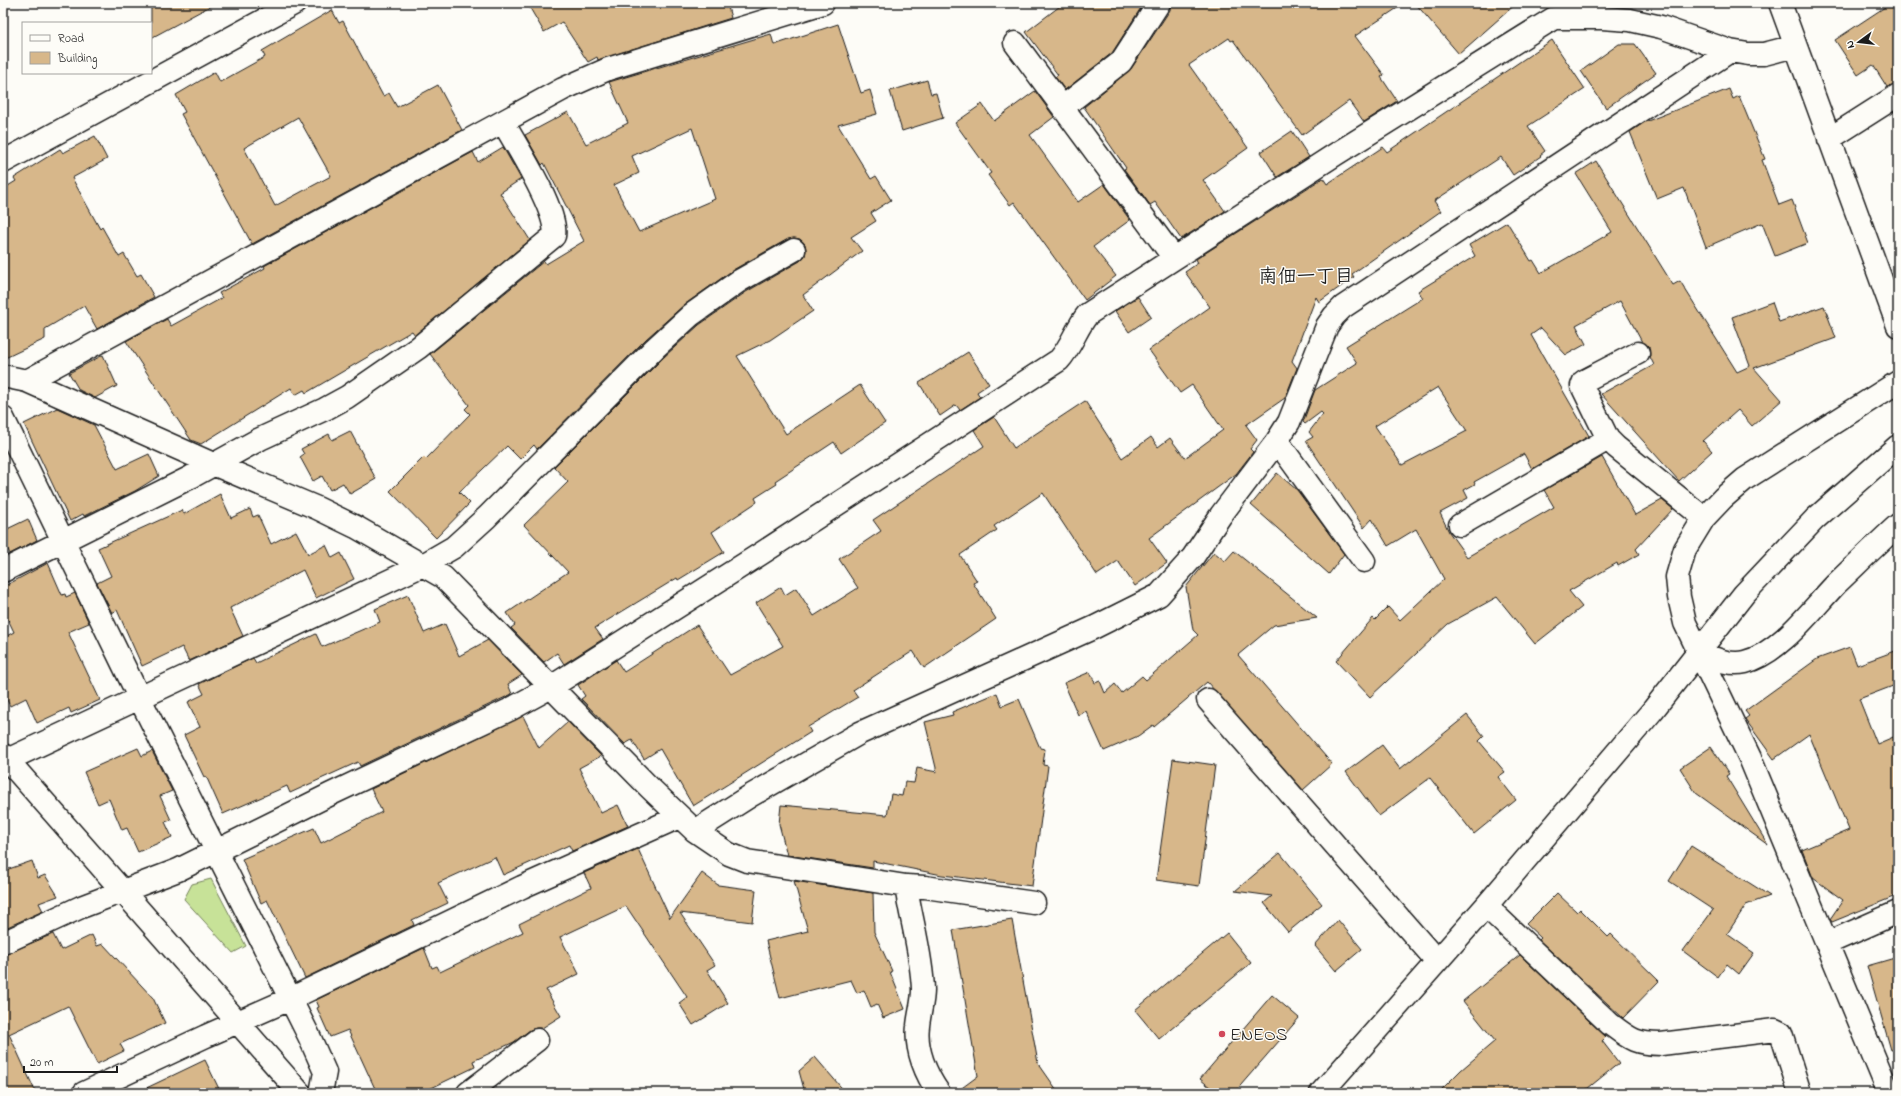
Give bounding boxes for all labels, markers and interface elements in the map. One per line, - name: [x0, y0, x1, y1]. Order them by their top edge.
- legend: [22, 22, 152, 74]
- north arrow: [1839, 22, 1879, 62]
- text: Road: [58, 30, 84, 48]
- text: N: [1842, 39, 1859, 50]
- text: Building: [57, 50, 97, 69]
- district label: 南佃一丁目: [1258, 264, 1354, 291]
- place label: ENEOS: [1230, 1023, 1287, 1049]
- marker: ENEOS: [1217, 1029, 1227, 1039]
- scale bar: [24, 1048, 117, 1074]
- text: 20 m: [30, 1054, 53, 1072]

